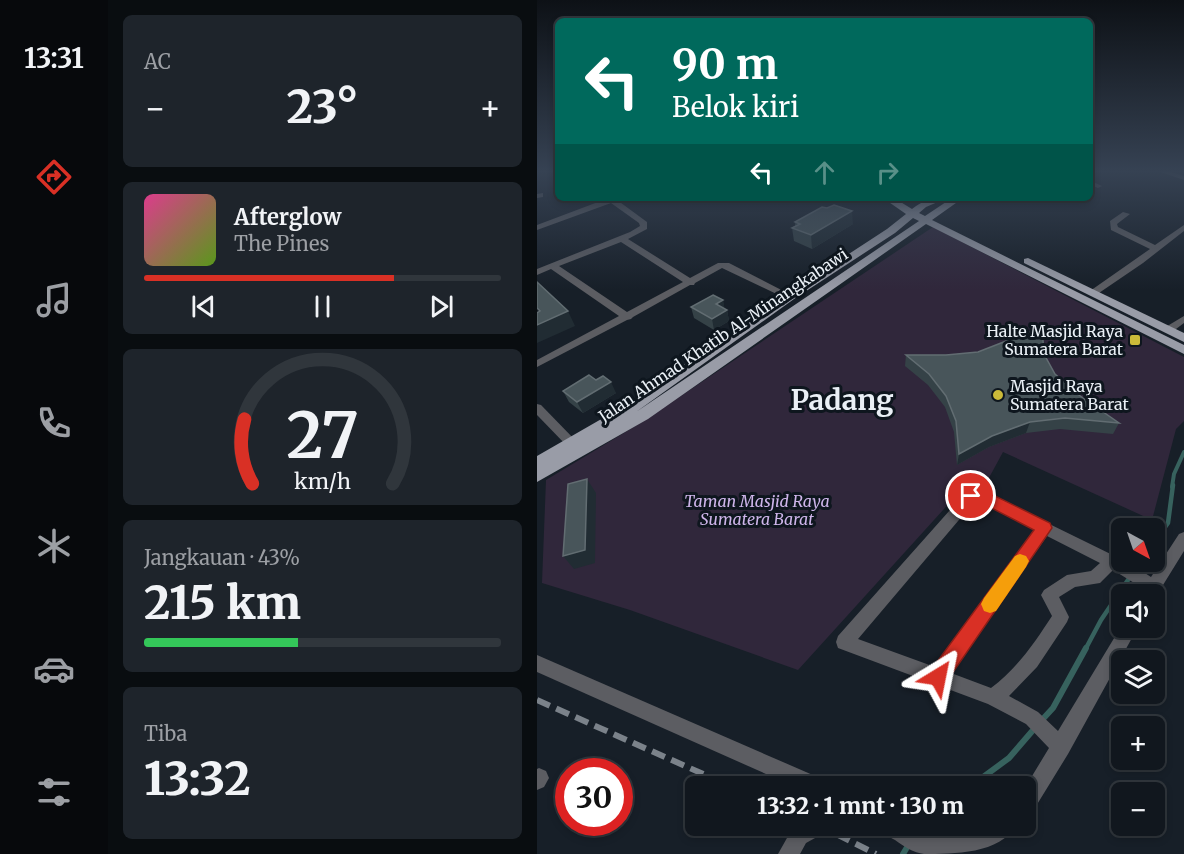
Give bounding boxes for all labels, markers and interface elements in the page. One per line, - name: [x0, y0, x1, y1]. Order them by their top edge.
- text: 90 m: [672, 38, 778, 90]
- text: 13:31: [24, 41, 84, 75]
- icon: left: [573, 42, 651, 120]
- text: AC: [144, 49, 171, 74]
- text: 23°: [287, 79, 358, 135]
- text: −: [144, 88, 166, 129]
- text: +: [479, 88, 501, 129]
- text: Belok kiri: [672, 90, 799, 124]
- icon: directions: [33, 156, 75, 198]
- icon: left: [745, 156, 778, 189]
- icon: ahead: [808, 156, 841, 189]
- icon: right: [871, 156, 904, 189]
- text: Afterglow: [234, 203, 341, 231]
- text: The Pines: [234, 231, 329, 256]
- street label: Jalan Ahmad Khatib Al-Minangkabawi: [594, 244, 851, 427]
- icon: music: [33, 279, 75, 321]
- icon: previous: [187, 290, 220, 323]
- icon: pause: [306, 290, 339, 323]
- icon: next: [425, 290, 458, 323]
- place label: Halte Masjid Raya Sumatera Barat: [986, 321, 1124, 359]
- marker: Halte Masjid Raya Sumatera Barat: [1128, 333, 1142, 347]
- place label: Masjid Raya Sumatera Barat: [1010, 376, 1129, 414]
- district label: Padang: [790, 382, 894, 418]
- marker: Masjid Raya Sumatera Barat: [991, 388, 1005, 402]
- text: 27: [286, 397, 359, 475]
- icon: phone: [33, 402, 75, 444]
- text: km/h: [294, 468, 351, 495]
- pin: [945, 470, 996, 521]
- icon: arrive: [954, 479, 987, 512]
- park label: Taman Masjid Raya Sumatera Barat: [684, 491, 830, 529]
- north arrow: [1111, 518, 1165, 572]
- map controls: [1111, 518, 1165, 836]
- icon: climate: [33, 525, 75, 567]
- text: Jangkauan · 43%: [144, 545, 300, 570]
- text: 215 km: [144, 575, 301, 631]
- button: sound: [1111, 584, 1165, 638]
- position arrow: [906, 645, 970, 709]
- icon: car: [33, 648, 75, 690]
- button: layers: [1111, 650, 1165, 704]
- button: +: [1111, 716, 1165, 770]
- text: Tiba: [144, 721, 187, 746]
- text: 13:32: [144, 751, 251, 807]
- speed limit sign: 30: [555, 758, 633, 836]
- icon: filters: [33, 771, 75, 813]
- button: −: [1111, 782, 1165, 836]
- text: 13:32 · 1 mnt · 130 m: [757, 792, 964, 820]

